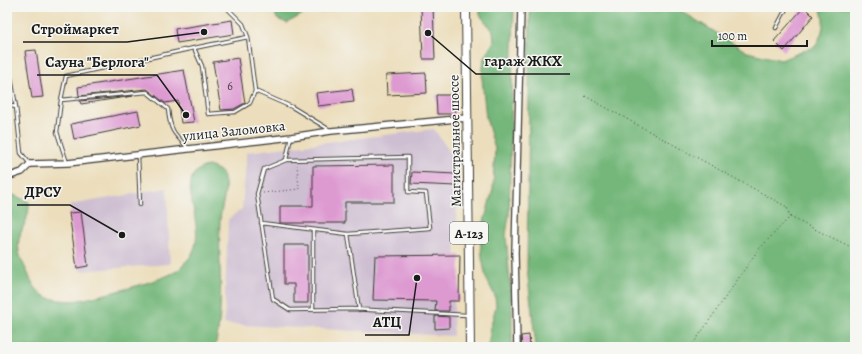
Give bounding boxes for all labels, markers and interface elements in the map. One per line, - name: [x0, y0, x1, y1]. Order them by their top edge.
- callout: Строймаркет: [23, 15, 127, 42]
- text: Строймаркет: [31, 19, 119, 39]
- scale bar: [712, 22, 807, 48]
- text: 100 m: [718, 28, 747, 44]
- callout: гараж ЖКХ: [476, 47, 570, 74]
- callout: Сауна "Берлога": [37, 48, 157, 75]
- text: гараж ЖКХ: [484, 51, 563, 71]
- text: Сауна "Берлога": [45, 52, 149, 72]
- street label: Магистральное шоссе: [444, 75, 466, 207]
- house number: 6: [227, 78, 233, 94]
- street label: улица Заломовка: [181, 116, 287, 146]
- callout: ДРСУ: [17, 178, 70, 205]
- text: ДРСУ: [24, 182, 62, 202]
- road number: А-123: [450, 222, 488, 244]
- callout: АТЦ: [365, 308, 409, 335]
- text: АТЦ: [372, 312, 401, 332]

